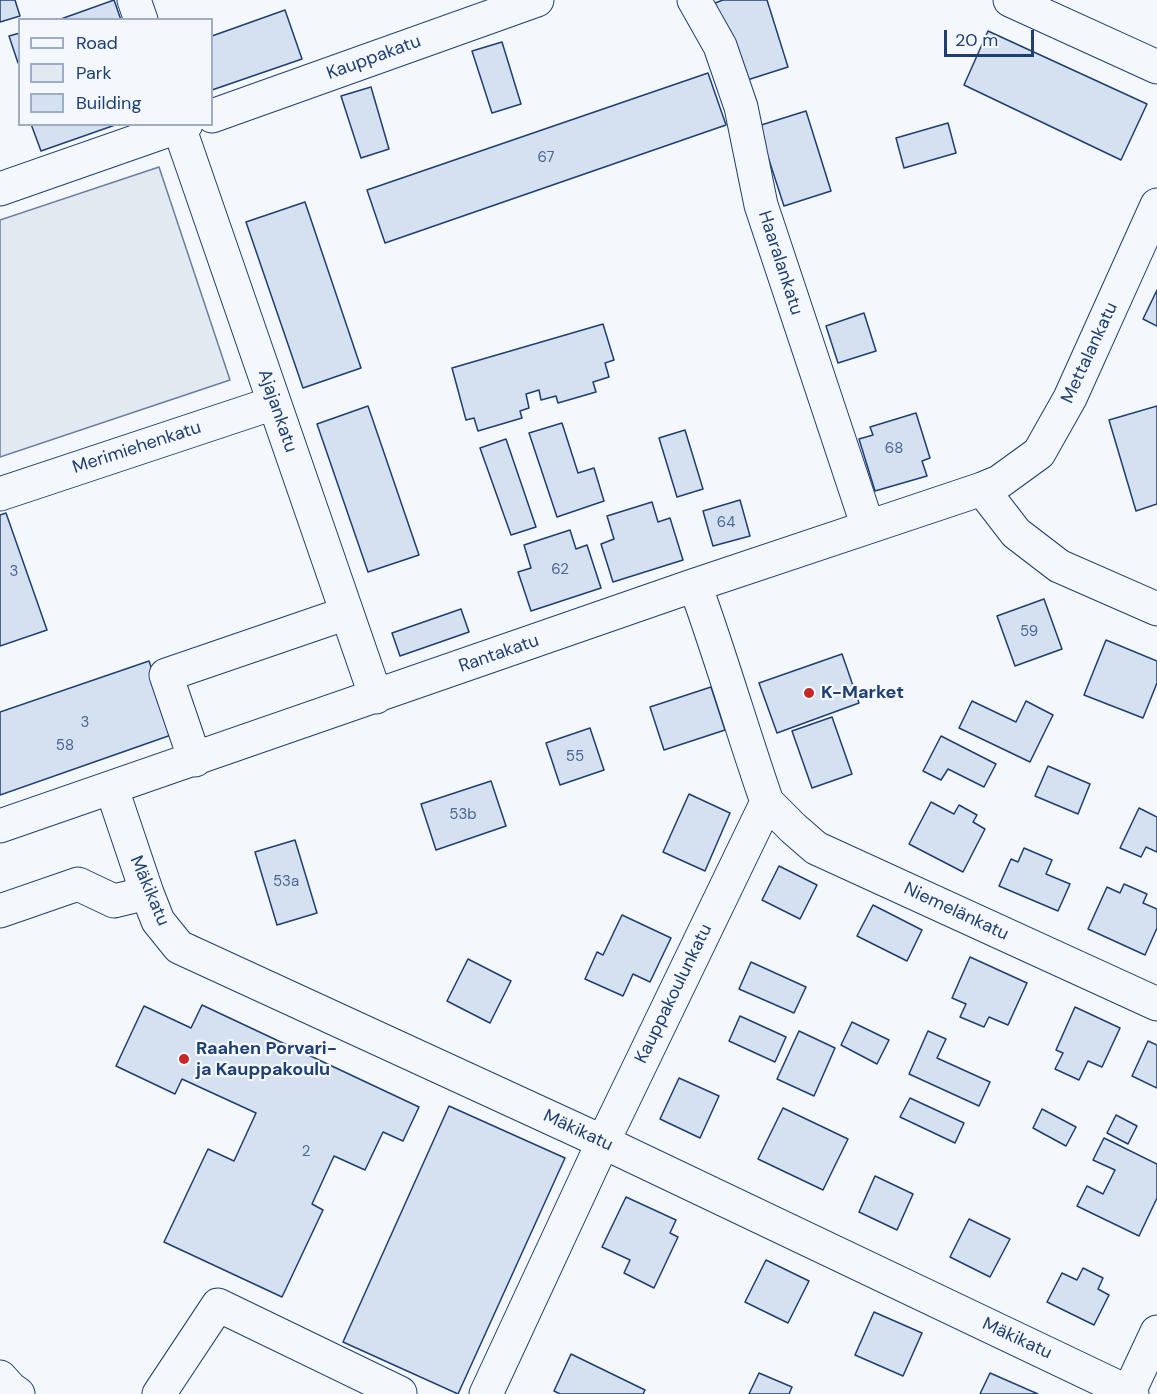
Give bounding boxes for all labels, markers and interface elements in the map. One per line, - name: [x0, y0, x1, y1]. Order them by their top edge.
- legend: [18, 18, 213, 126]
- scale bar: [947, 18, 1037, 56]
- text: 20 m: [955, 28, 998, 52]
- text: Road: [76, 31, 118, 55]
- street label: Kauppakatu: [324, 31, 424, 85]
- text: Park: [76, 61, 112, 85]
- text: Building: [76, 91, 141, 115]
- house number: 67: [537, 149, 555, 167]
- street label: Haaralankatu: [753, 208, 807, 318]
- street label: Mettalankatu: [1057, 299, 1123, 407]
- street label: Ajajankatu: [253, 367, 301, 455]
- street label: Merimiehenkatu: [70, 417, 204, 479]
- house number: 68: [885, 440, 903, 458]
- house number: 64: [717, 514, 735, 532]
- house number: 62: [551, 561, 569, 579]
- house number: 3: [10, 563, 18, 581]
- house number: 59: [1020, 623, 1038, 641]
- street label: Rantakatu: [456, 630, 542, 678]
- place label: K-Market: [821, 682, 904, 704]
- marker: K-Market: [802, 686, 816, 700]
- house number: 3: [81, 714, 89, 732]
- house number: 58: [56, 737, 74, 755]
- house number: 55: [566, 748, 584, 766]
- house number: 53b: [449, 806, 477, 824]
- street label: Mäkikatu: [125, 853, 173, 929]
- house number: 53a: [273, 873, 299, 891]
- street label: Niemelänkatu: [900, 878, 1012, 946]
- street label: Kauppakoulunkatu: [631, 921, 717, 1067]
- place label: Raahen Porvari- ja Kauppakoulu: [196, 1038, 337, 1080]
- marker: Raahen Porvari- ja Kauppakoulu: [177, 1052, 191, 1066]
- street label: Mäkikatu: [540, 1106, 616, 1156]
- house number: 2: [302, 1143, 310, 1161]
- street label: Mäkikatu: [979, 1314, 1055, 1364]

